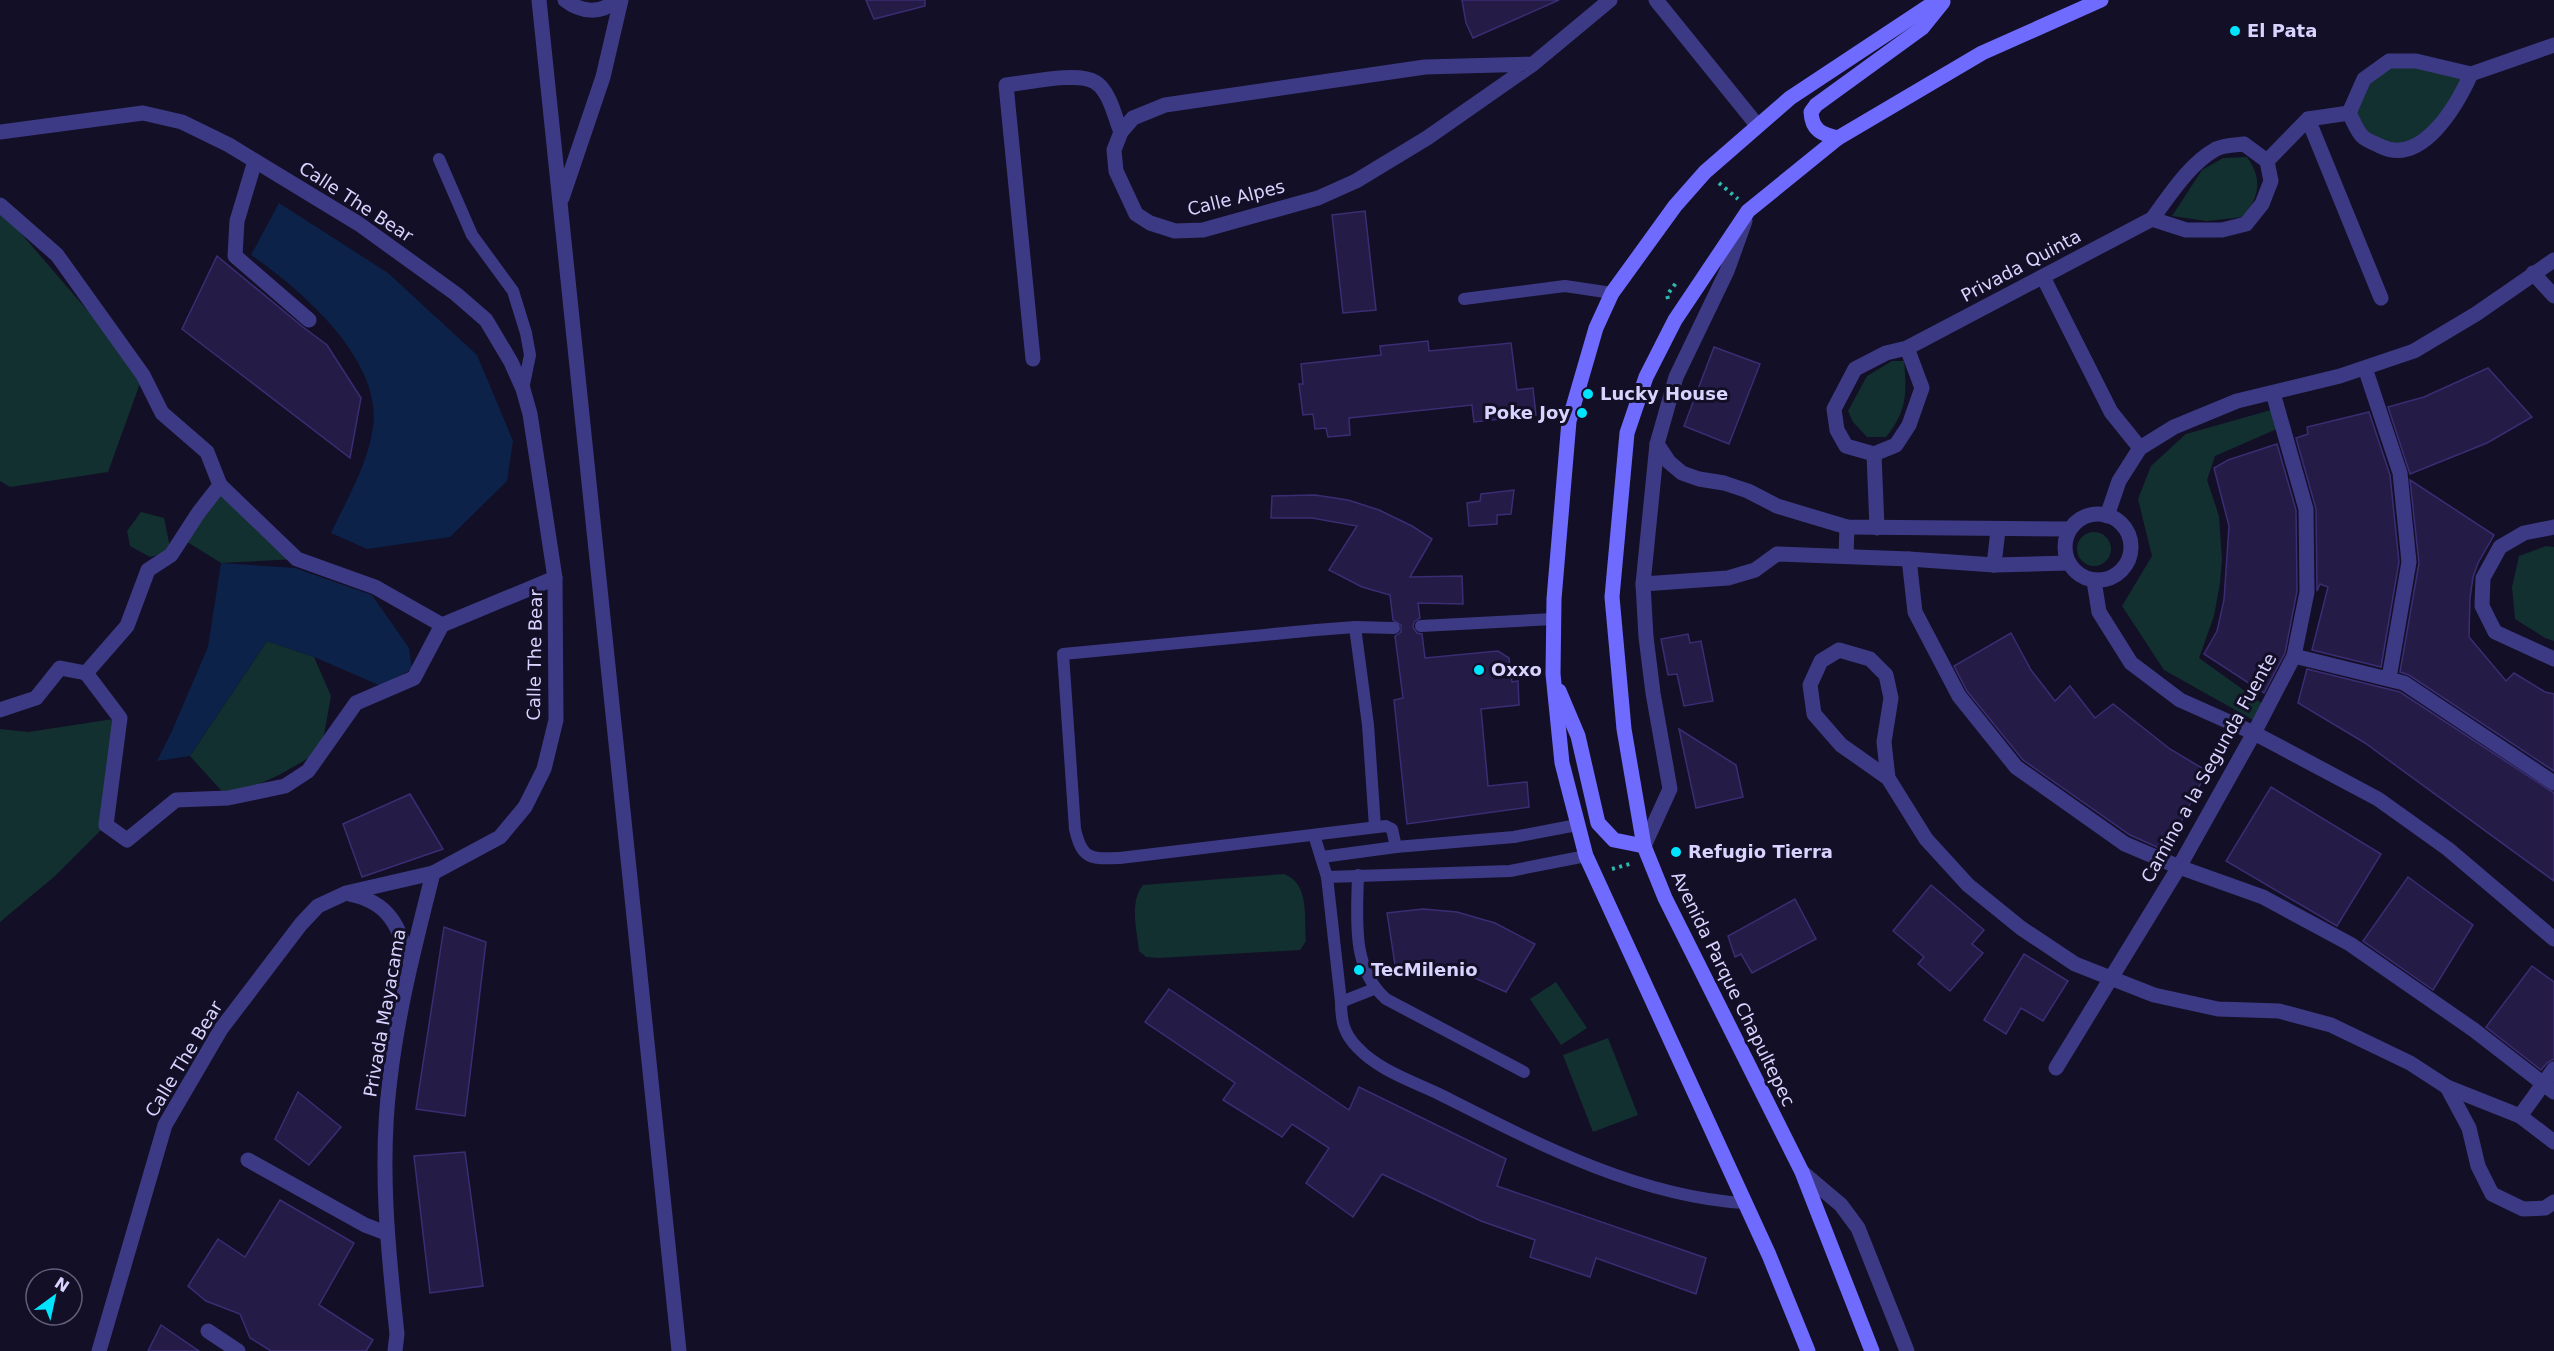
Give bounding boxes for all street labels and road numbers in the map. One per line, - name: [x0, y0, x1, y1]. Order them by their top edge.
- street label: Calle The Bear: [295, 157, 418, 247]
- street label: Calle Alpes: [1185, 175, 1287, 220]
- street label: Privada Quinta: [1957, 225, 2084, 306]
- street label: Calle The Bear: [523, 588, 546, 721]
- street label: Camino a la Segunda Fuente: [2137, 649, 2281, 886]
- street label: Avenida Parque Chapultepec: [1667, 868, 1800, 1110]
- street label: Privada Mayacama: [359, 927, 410, 1099]
- street label: Calle The Bear: [141, 996, 227, 1120]

